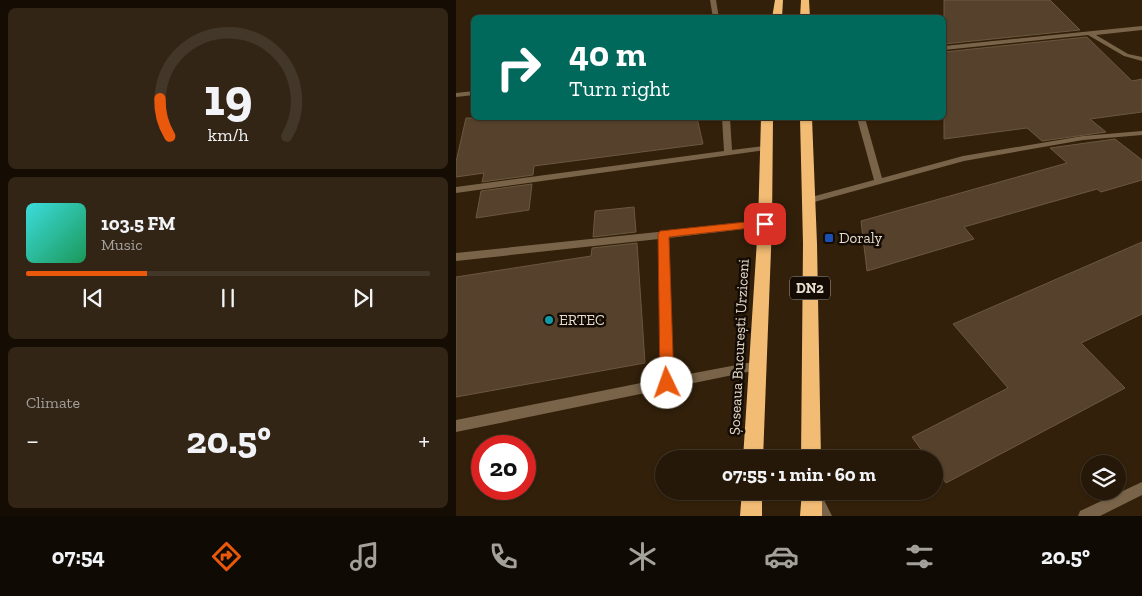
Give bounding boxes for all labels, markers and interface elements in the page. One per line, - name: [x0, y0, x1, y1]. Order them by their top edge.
- text: 40 m: [569, 33, 646, 75]
- icon: right: [486, 35, 551, 100]
- text: 19: [204, 66, 252, 128]
- text: Turn right: [569, 75, 670, 102]
- text: km/h: [208, 124, 248, 146]
- pin: [744, 203, 786, 245]
- icon: arrive: [751, 210, 779, 238]
- text: 103.5 FM: [101, 212, 175, 235]
- place label: Doraly: [839, 229, 883, 247]
- marker: Doraly: [823, 232, 835, 244]
- text: Music: [101, 235, 143, 254]
- street label: Șoseaua București Urziceni: [725, 259, 753, 435]
- road number: DN2: [790, 276, 830, 300]
- icon: previous: [79, 284, 107, 312]
- icon: pause: [214, 284, 242, 312]
- icon: next: [349, 284, 377, 312]
- place label: ERTEC: [559, 311, 605, 329]
- marker: ERTEC: [543, 314, 555, 326]
- position arrow: [640, 356, 692, 408]
- text: Climate: [26, 393, 80, 412]
- text: 20.5°: [186, 417, 271, 463]
- text: −: [26, 424, 39, 457]
- text: +: [418, 424, 430, 457]
- speed limit sign: 20: [471, 435, 536, 500]
- map controls: [1081, 455, 1126, 500]
- button: layers: [1081, 455, 1126, 500]
- text: 07:55 · 1 min · 60 m: [722, 463, 876, 486]
- icon: directions: [209, 539, 244, 574]
- icon: music: [347, 539, 382, 574]
- icon: phone: [486, 539, 521, 574]
- icon: climate: [625, 539, 660, 574]
- icon: car: [764, 539, 799, 574]
- icon: filters: [902, 539, 937, 574]
- text: 07:54: [52, 543, 105, 570]
- text: 20.5°: [1041, 543, 1090, 570]

